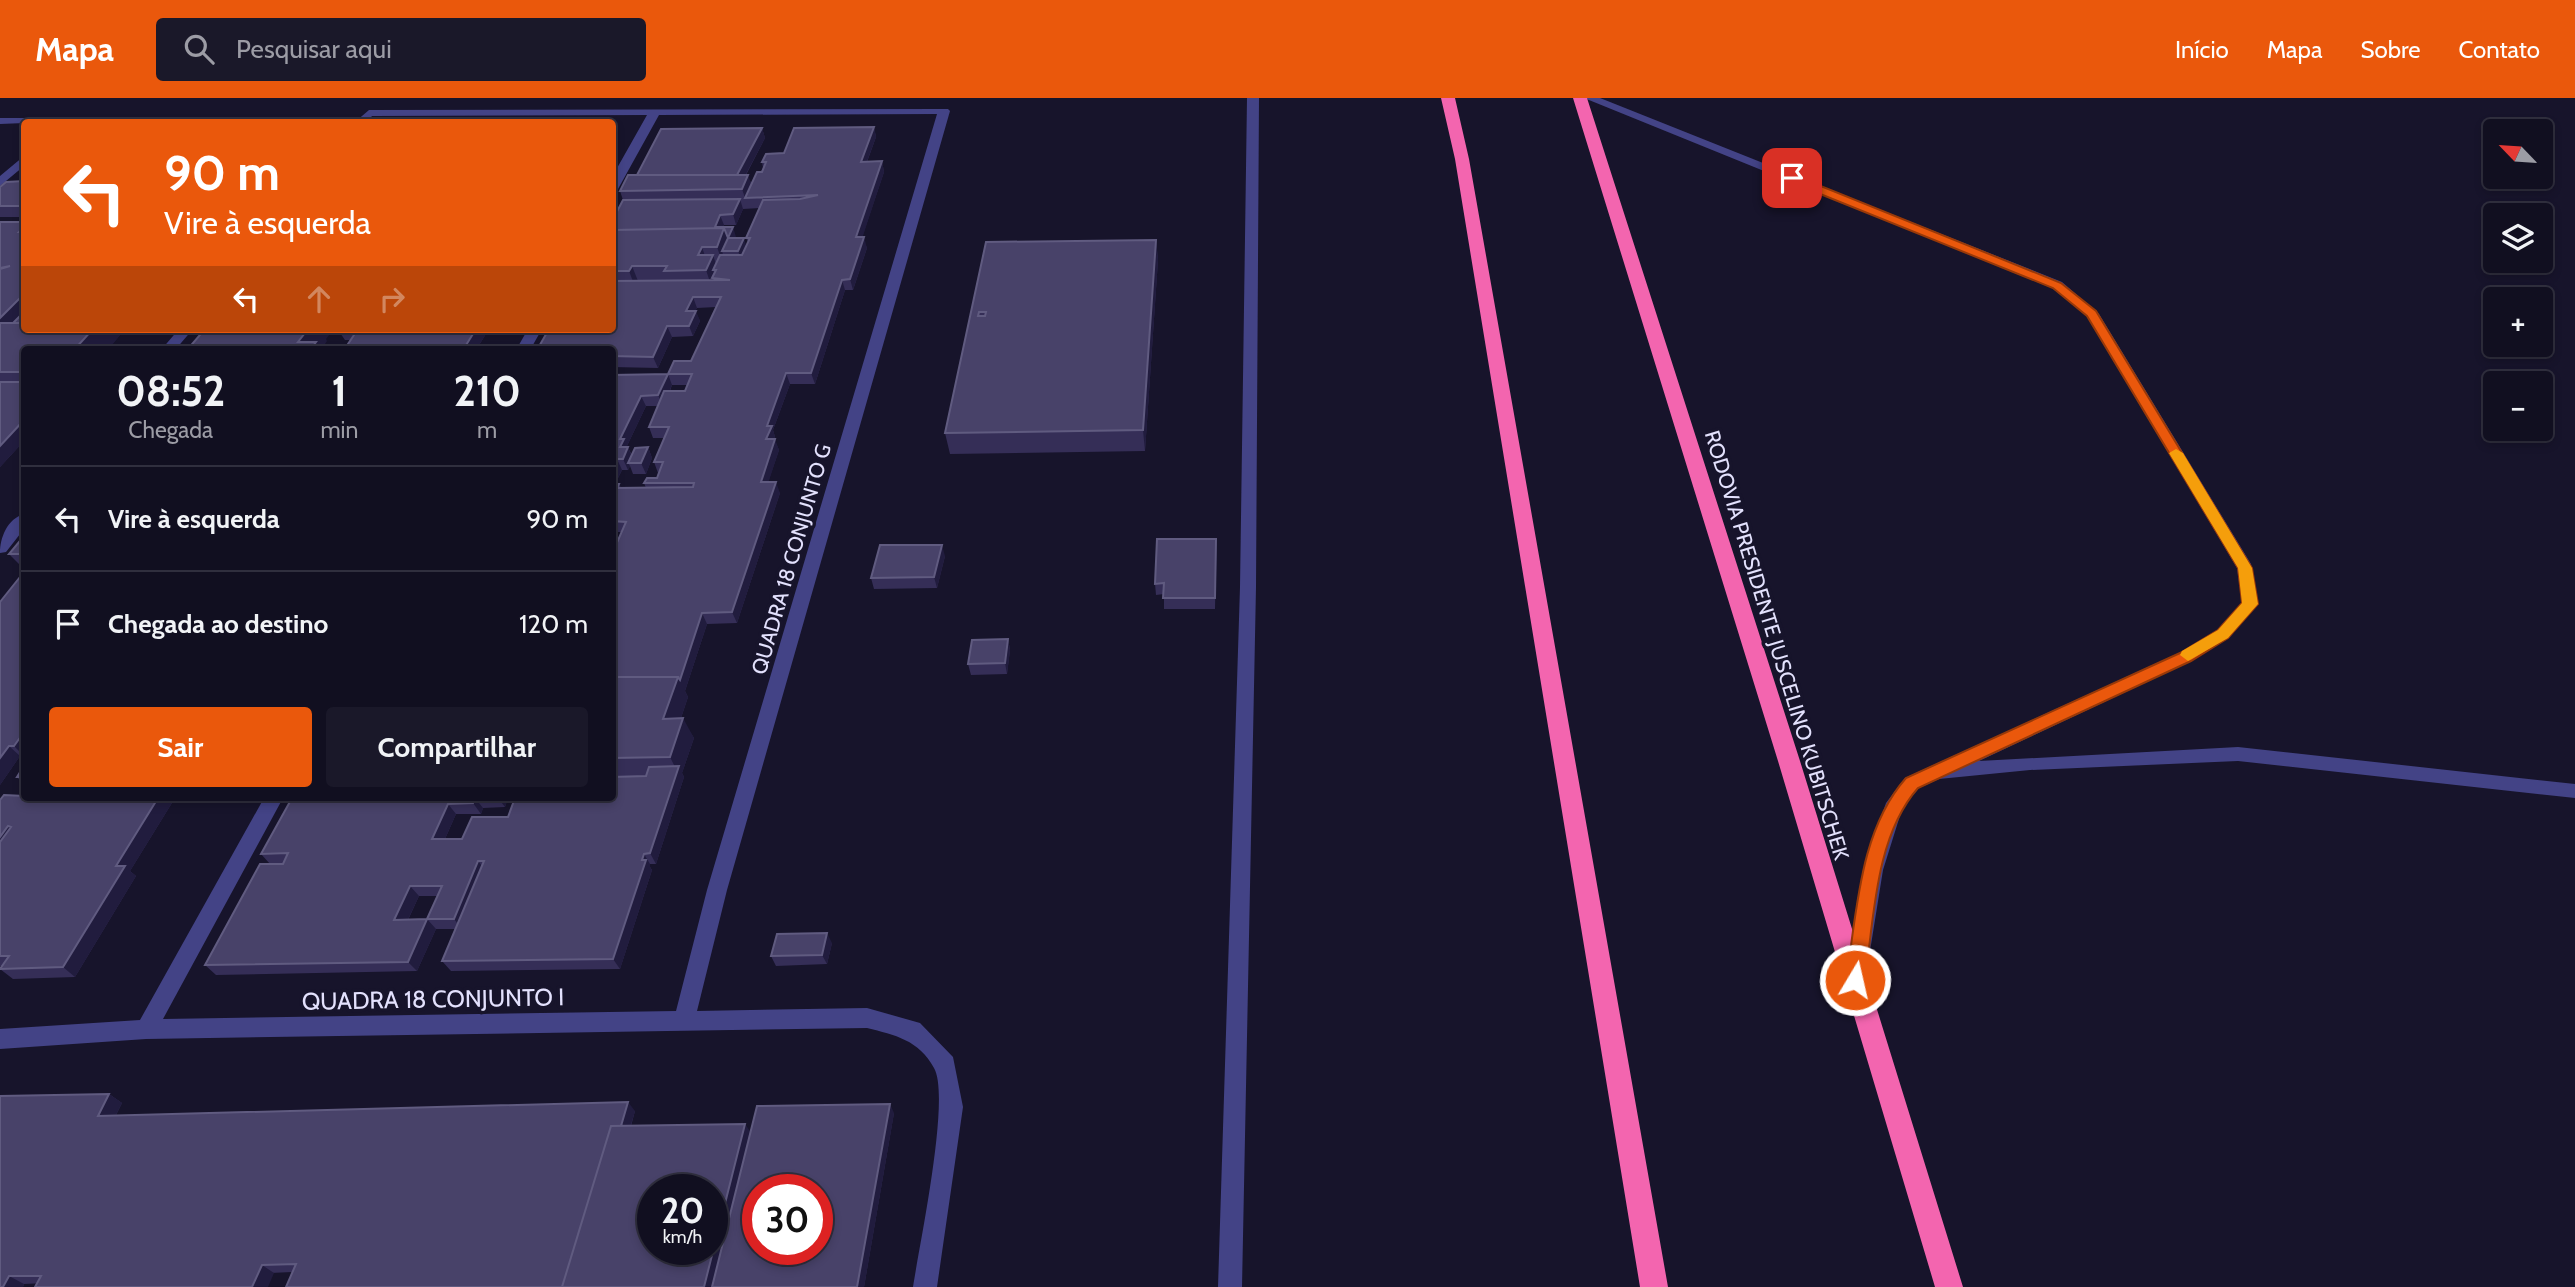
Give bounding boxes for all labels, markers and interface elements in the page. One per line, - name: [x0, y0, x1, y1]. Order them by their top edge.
- search box: [156, 18, 646, 81]
- text: Mapa: [35, 29, 114, 69]
- icon: search: [180, 30, 218, 68]
- text: Pesquisar aqui: [236, 33, 392, 65]
- text: Início: [2175, 35, 2229, 64]
- text: Mapa: [2267, 35, 2322, 64]
- text: Sobre: [2360, 35, 2421, 64]
- text: Contato: [2459, 35, 2540, 64]
- north arrow: [2483, 119, 2553, 189]
- map controls: [2483, 119, 2553, 441]
- text: 90 m: [164, 143, 280, 202]
- icon: left: [49, 147, 140, 238]
- pin: [1762, 148, 1822, 208]
- icon: arrive: [1773, 159, 1811, 197]
- text: Vire à esquerda: [164, 203, 371, 242]
- button: layers: [2483, 203, 2553, 273]
- icon: left: [227, 280, 265, 318]
- icon: ahead: [300, 280, 338, 318]
- icon: right: [373, 280, 411, 318]
- button: +: [2483, 287, 2553, 357]
- text: 08:52: [116, 365, 225, 417]
- text: 1: [332, 365, 347, 417]
- text: 210: [453, 365, 521, 417]
- button: −: [2483, 371, 2553, 441]
- text: Chegada: [128, 416, 213, 444]
- text: min: [320, 416, 358, 444]
- text: m: [477, 416, 497, 444]
- street label: RODOVIA PRESIDENTE JUSCELINO KUBITSCHEK: [1700, 427, 1854, 863]
- street label: QUADRA 18 CONJUNTO G: [746, 441, 836, 677]
- icon: left: [49, 500, 87, 538]
- text: Vire à esquerda: [108, 503, 280, 535]
- text: 90 m: [526, 503, 588, 535]
- icon: arrive: [49, 605, 87, 643]
- text: Chegada ao destino: [108, 608, 328, 640]
- text: 120 m: [519, 608, 588, 640]
- button: Sair: [49, 707, 312, 787]
- button: Compartilhar: [326, 707, 588, 787]
- position arrow: [1818, 943, 1892, 1017]
- street label: QUADRA 18 CONJUNTO I: [301, 982, 565, 1016]
- speed limit sign: 30: [742, 1174, 833, 1265]
- text: 20: [661, 1189, 704, 1232]
- text: km/h: [663, 1226, 702, 1248]

